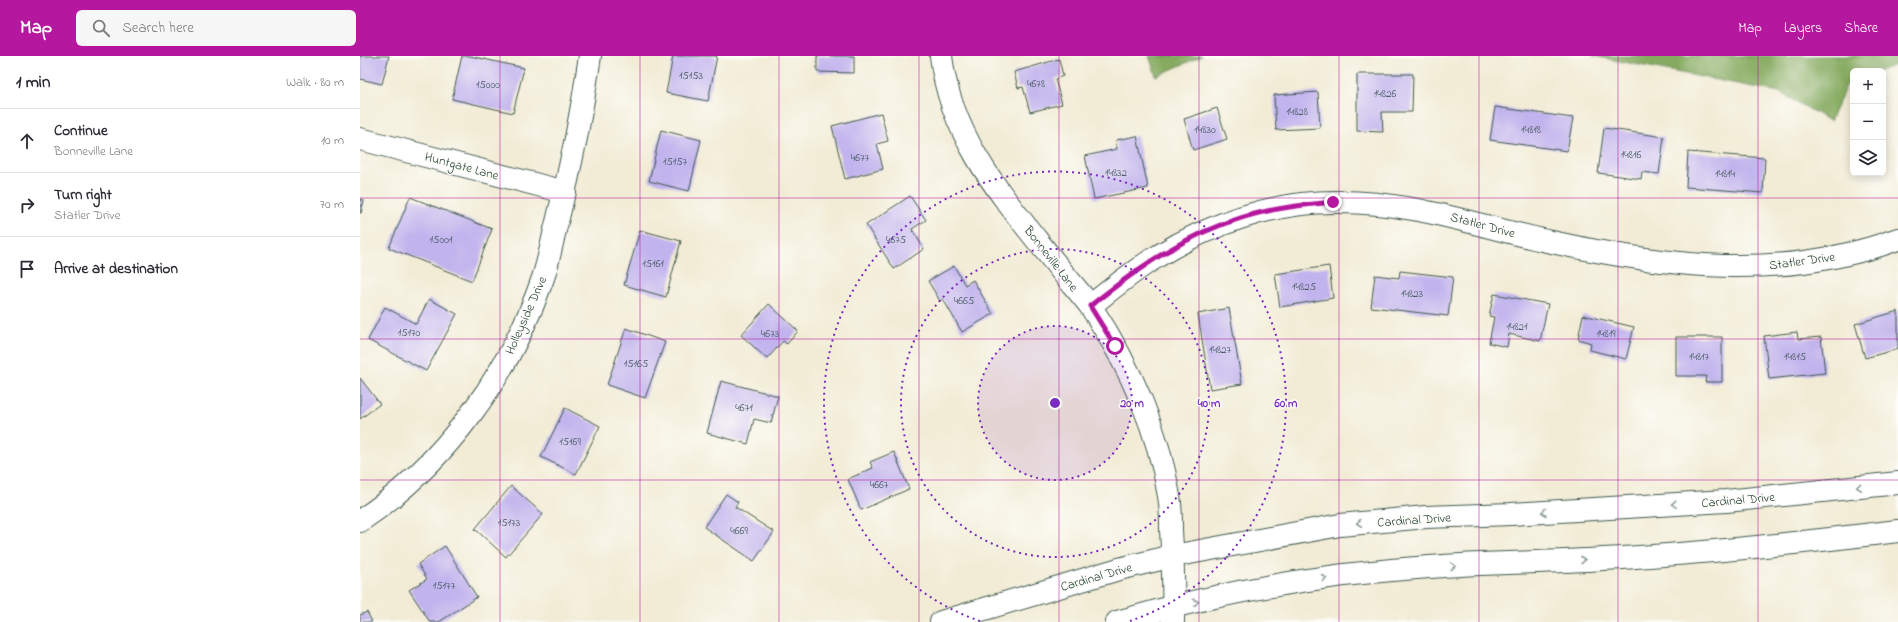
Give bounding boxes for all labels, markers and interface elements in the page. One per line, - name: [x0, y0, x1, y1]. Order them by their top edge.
- search box: [76, 10, 356, 46]
- text: Map: [20, 15, 52, 42]
- icon: search: [90, 17, 112, 39]
- text: Search here: [122, 17, 194, 39]
- text: Map: [1738, 18, 1762, 39]
- text: Layers: [1784, 18, 1822, 39]
- text: Share: [1844, 18, 1878, 39]
- house number: 15153: [679, 68, 704, 84]
- map controls: [1850, 68, 1886, 176]
- button: +: [1850, 68, 1886, 104]
- text: 1 min: [16, 70, 50, 95]
- text: Walk · 80 m: [286, 73, 344, 92]
- house number: 4678: [1027, 76, 1045, 92]
- house number: 15000: [476, 77, 500, 93]
- house number: 14826: [1374, 86, 1396, 102]
- house number: 14828: [1286, 104, 1308, 120]
- button: −: [1850, 104, 1886, 140]
- text: Continue: [54, 120, 108, 142]
- house number: 14830: [1194, 122, 1216, 138]
- house number: 14818: [1521, 122, 1541, 138]
- icon: ahead: [16, 130, 38, 152]
- text: 10 m: [321, 131, 344, 150]
- button: layers: [1850, 140, 1886, 176]
- text: Bonneville Lane: [54, 142, 133, 161]
- street label: Huntgate Lane: [422, 147, 501, 186]
- house number: 14816: [1621, 147, 1641, 163]
- house number: 4677: [851, 150, 870, 166]
- house number: 15157: [663, 154, 688, 170]
- house number: 14832: [1105, 165, 1128, 181]
- house number: 14814: [1715, 166, 1736, 182]
- text: Turn right: [54, 184, 112, 206]
- route end: [1324, 193, 1342, 211]
- icon: right: [16, 194, 38, 216]
- text: 70 m: [320, 195, 344, 214]
- text: Statler Drive: [54, 206, 121, 225]
- street label: Statler Drive: [1448, 208, 1517, 243]
- street label: Bonneville Lane: [1018, 221, 1083, 296]
- house number: 15001: [430, 232, 453, 248]
- house number: 4675: [886, 232, 906, 248]
- street label: Statler Drive: [1768, 247, 1837, 276]
- house number: 15161: [642, 256, 664, 272]
- icon: arrive: [16, 258, 38, 280]
- text: Arrive at destination: [54, 258, 178, 280]
- street label: Holleyside Drive: [501, 273, 553, 358]
- house number: 14825: [1292, 279, 1316, 295]
- house number: 14823: [1401, 286, 1424, 302]
- house number: 4665: [954, 293, 974, 309]
- house number: 14821: [1506, 319, 1528, 335]
- house number: 15170: [398, 325, 421, 341]
- house number: 4673: [761, 326, 780, 342]
- house number: 14819: [1597, 326, 1616, 342]
- route start: [1106, 337, 1124, 355]
- house number: 14827: [1209, 342, 1232, 358]
- house number: 14817: [1689, 349, 1710, 365]
- house number: 14815: [1784, 349, 1806, 365]
- house number: 15165: [624, 356, 648, 372]
- text: 20 m: [1119, 395, 1144, 413]
- text: 40 m: [1197, 395, 1221, 413]
- text: 60 m: [1274, 395, 1298, 413]
- centre of rings: [1048, 396, 1062, 410]
- house number: 4671: [735, 400, 753, 416]
- house number: 15169: [559, 434, 581, 450]
- house number: 4667: [870, 477, 889, 493]
- one-way arrow: [1856, 483, 1862, 492]
- street label: Cardinal Drive: [1701, 488, 1776, 513]
- one-way arrow: [1671, 500, 1677, 509]
- street label: Cardinal Drive: [1377, 508, 1452, 533]
- one-way arrow: [1541, 508, 1547, 516]
- house number: 15173: [498, 515, 521, 531]
- one-way arrow: [1356, 519, 1362, 528]
- house number: 4669: [730, 523, 748, 539]
- one-way arrow: [1580, 556, 1586, 565]
- street label: Cardinal Drive: [1058, 558, 1135, 597]
- one-way arrow: [1450, 561, 1456, 570]
- one-way arrow: [1320, 574, 1327, 583]
- house number: 15177: [433, 578, 456, 594]
- one-way arrow: [1193, 598, 1199, 607]

